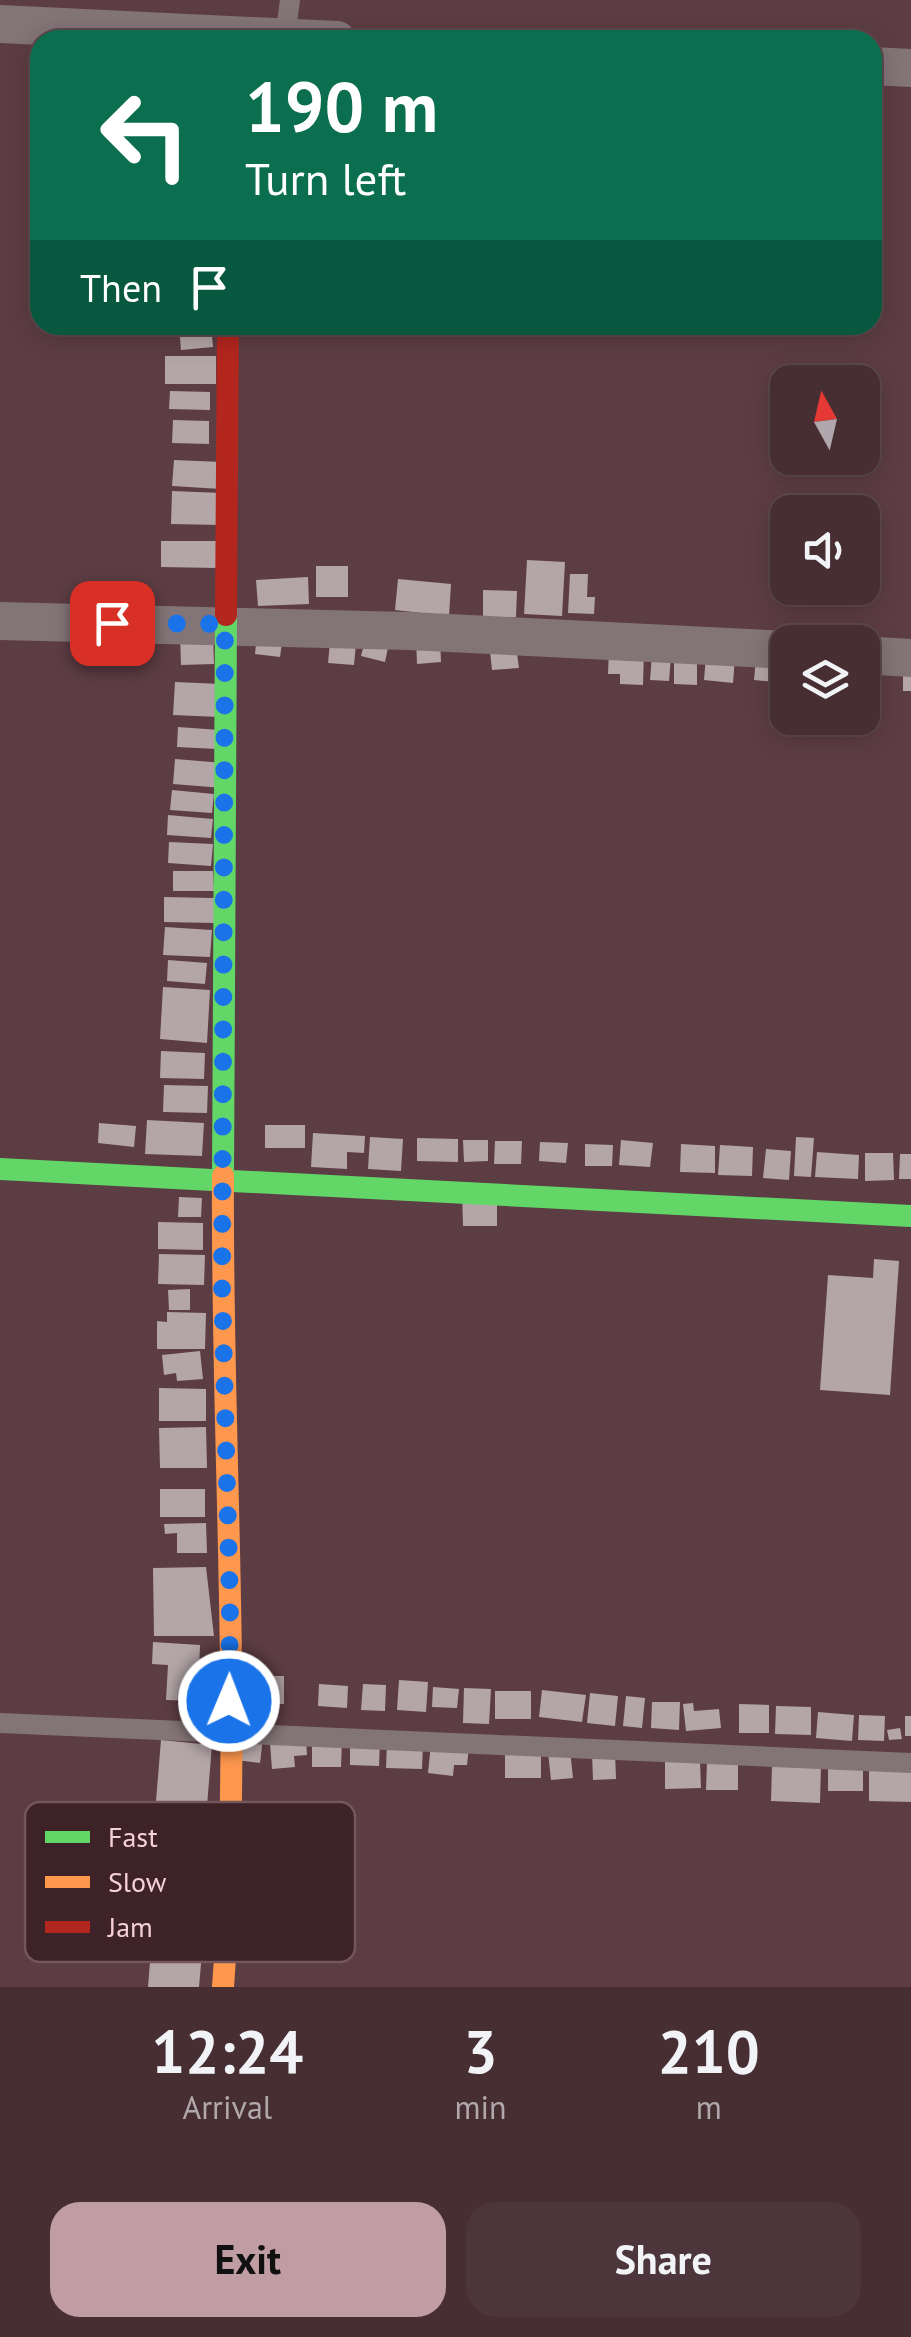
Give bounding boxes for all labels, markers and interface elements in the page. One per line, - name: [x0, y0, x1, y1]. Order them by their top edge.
- text: 190 m: [245, 61, 438, 151]
- icon: left: [80, 70, 210, 200]
- text: Turn left: [245, 149, 406, 207]
- icon: arrive: [182, 260, 237, 315]
- text: Then: [80, 263, 162, 312]
- north arrow: [770, 365, 880, 475]
- map controls: [770, 365, 880, 735]
- button: sound: [770, 495, 880, 605]
- pin: [70, 581, 155, 666]
- icon: arrive: [85, 596, 140, 651]
- button: layers: [770, 625, 880, 735]
- position arrow: [177, 1649, 281, 1753]
- legend: [25, 1802, 355, 1962]
- text: Fast: [108, 1818, 158, 1855]
- text: Slow: [108, 1863, 167, 1900]
- text: Jam: [107, 1908, 153, 1945]
- text: 12:24: [151, 2012, 303, 2090]
- text: 3: [464, 2012, 498, 2090]
- text: 210: [658, 2012, 760, 2090]
- text: Arrival: [182, 2086, 272, 2128]
- text: min: [455, 2086, 507, 2128]
- text: m: [696, 2086, 722, 2128]
- button: Exit: [50, 2202, 446, 2317]
- button: Share: [466, 2202, 861, 2317]

